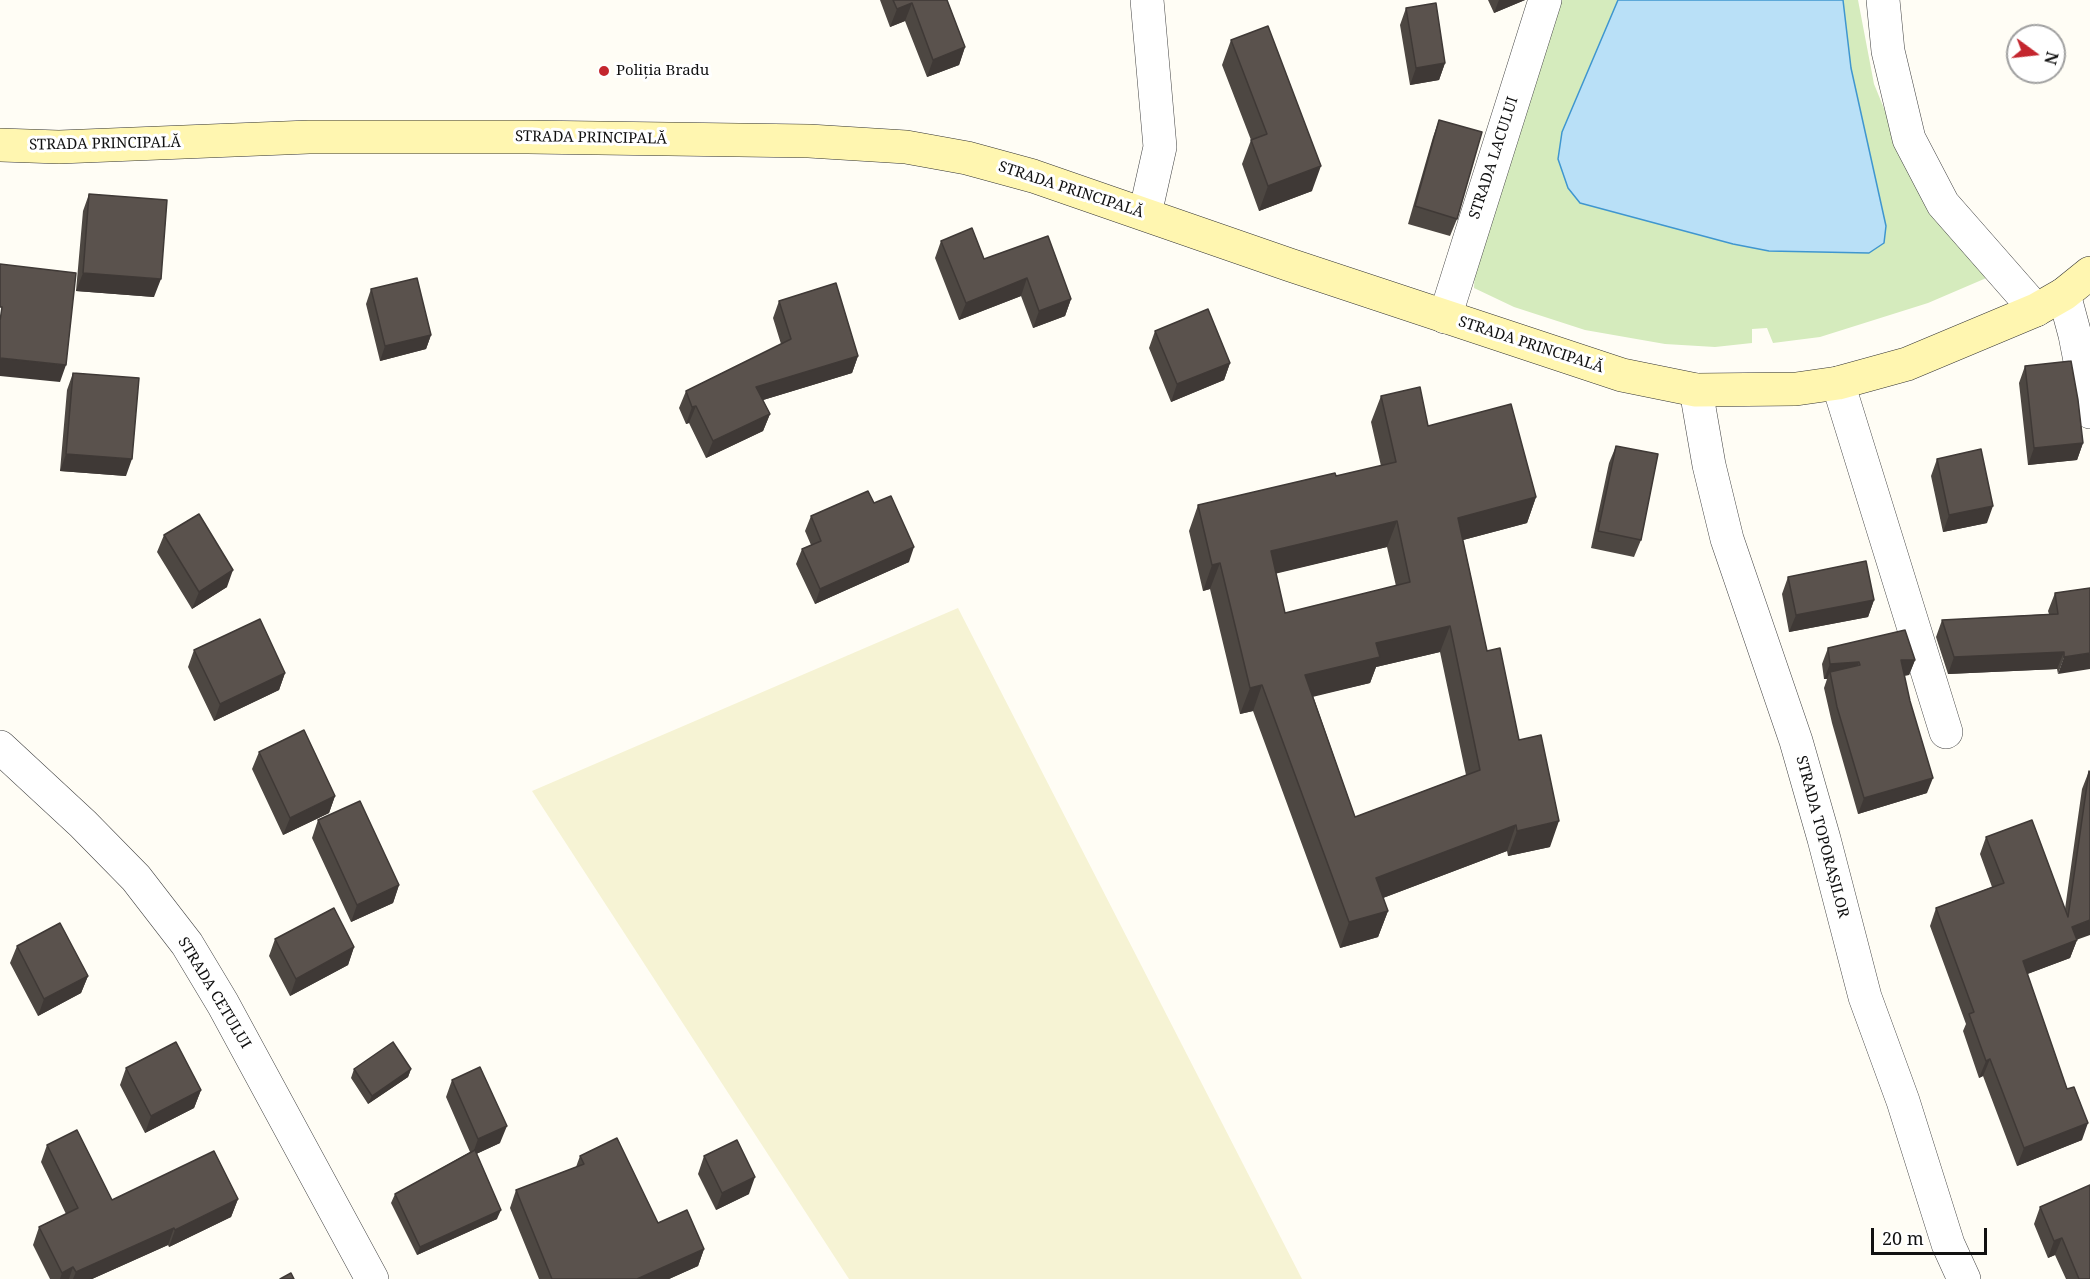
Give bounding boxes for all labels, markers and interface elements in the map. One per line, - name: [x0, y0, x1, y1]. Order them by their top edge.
- north arrow: [2006, 24, 2066, 84]
- text: N: [2039, 49, 2064, 67]
- place label: Poliția Bradu: [616, 62, 709, 80]
- marker: Poliția Bradu: [597, 64, 611, 78]
- street label: STRADA LACULUI: [1466, 94, 1522, 222]
- street label: STRADA PRINCIPALĂ: [515, 128, 667, 148]
- street label: STRADA PRINCIPALĂ: [29, 134, 181, 154]
- street label: STRADA PRINCIPALĂ: [996, 158, 1146, 222]
- street label: STRADA PRINCIPALĂ: [1456, 313, 1606, 377]
- street label: STRADA TOPORAȘILOR: [1792, 754, 1852, 920]
- street label: STRADA CETULUI: [174, 934, 254, 1052]
- scale bar: [1874, 1216, 1990, 1254]
- text: 20 m: [1882, 1226, 1924, 1250]

